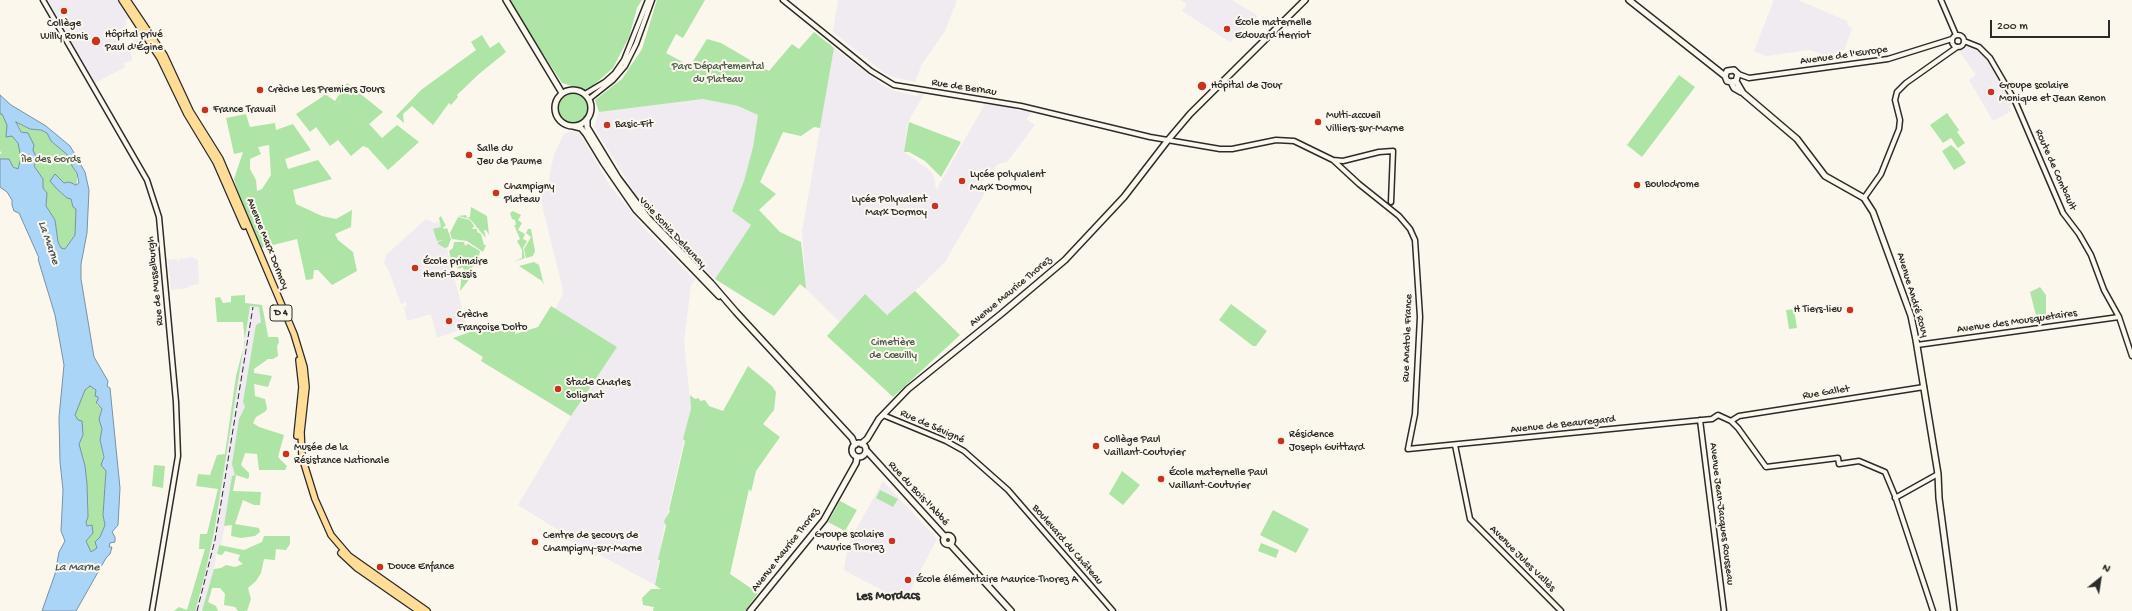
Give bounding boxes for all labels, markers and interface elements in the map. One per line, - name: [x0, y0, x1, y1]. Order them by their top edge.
- marker: Collège Willy Ronis: [59, 6, 69, 16]
- scale bar: [1992, 12, 2112, 38]
- place label: École maternelle Edouard Herriot: [1235, 16, 1311, 42]
- place label: Collège Willy Ronis: [40, 17, 88, 43]
- text: 200 m: [1997, 20, 2028, 34]
- marker: École maternelle Edouard Herriot: [1222, 24, 1232, 34]
- place label: Hôpital privé Paul d'Égine: [105, 28, 163, 54]
- marker: Hôpital privé Paul d'Égine: [90, 35, 102, 47]
- street label: Avenue de l'Europe: [1799, 43, 1889, 69]
- park label: Parc Départemental du Plateau: [672, 60, 764, 86]
- street label: Rue de Bernau: [931, 76, 997, 100]
- place label: Hôpital de Jour: [1211, 79, 1282, 93]
- place label: Groupe scolaire Monique et Jean Renon: [1999, 79, 2106, 105]
- marker: Hôpital de Jour: [1196, 80, 1208, 92]
- place label: Crèche Les Premiers Jours: [268, 83, 385, 97]
- marker: Crèche Les Premiers Jours: [255, 85, 265, 95]
- marker: Groupe scolaire Monique et Jean Renon: [1986, 87, 1996, 97]
- place label: France Travail: [213, 103, 276, 117]
- marker: France Travail: [200, 105, 210, 115]
- place label: Multi-accueil Villiers-sur-Marne: [1326, 109, 1404, 135]
- marker: Multi-accueil Villiers-sur-Marne: [1313, 117, 1323, 127]
- place label: Basic-Fit: [615, 118, 653, 132]
- marker: Basic-Fit: [602, 120, 612, 130]
- street label: Route de Combault: [2031, 127, 2079, 213]
- place label: Salle du Jeu de Paume: [477, 142, 542, 168]
- marker: Salle du Jeu de Paume: [464, 150, 474, 160]
- park label: île des Gords: [22, 153, 80, 167]
- place label: Lycée polyvalent Marx Dormoy: [970, 168, 1045, 194]
- marker: Lycée polyvalent Marx Dormoy: [957, 176, 967, 186]
- place label: Boulodrome: [1645, 178, 1699, 192]
- place label: Champigny Plateau: [504, 180, 554, 206]
- marker: Boulodrome: [1632, 180, 1642, 190]
- marker: Champigny Plateau: [491, 188, 501, 198]
- place label: Lycée Polyvalent Marx Dormoy: [851, 193, 927, 219]
- street label: Voie Sonia Delaunay: [635, 195, 709, 271]
- street label: Avenue Marx Dormoy: [243, 196, 291, 292]
- marker: Lycée Polyvalent Marx Dormoy: [930, 201, 940, 211]
- water label: La Marne: [34, 219, 62, 267]
- street label: Rue de Musselburgh: [145, 236, 167, 326]
- street label: Avenue André Rouy: [1893, 251, 1931, 339]
- street label: Avenue Maurice Thorez: [967, 254, 1055, 330]
- place label: École primaire Henri-Bassis: [423, 255, 488, 281]
- marker: École primaire Henri-Bassis: [410, 263, 420, 273]
- street label: Rue Anatole France: [1400, 294, 1416, 382]
- place label: H Tiers-lieu: [1794, 303, 1842, 317]
- road number: D 4: [270, 305, 292, 321]
- marker: H Tiers-lieu: [1845, 305, 1855, 315]
- street label: Avenue des Mousquetaires: [1956, 307, 2078, 337]
- place label: Crèche Françoise Dolto: [457, 308, 528, 334]
- marker: Crèche Françoise Dolto: [444, 316, 454, 326]
- park label: Cimetière de Cœuilly: [869, 336, 917, 362]
- place label: Stade Charles Solignat: [566, 376, 630, 402]
- street label: Rue Gallet: [1802, 383, 1850, 403]
- marker: Stade Charles Solignat: [553, 384, 563, 394]
- street label: Rue de Sévigné: [898, 407, 966, 447]
- street label: Avenue de Beauregard: [1510, 413, 1616, 437]
- place label: Résidence Joseph Guittard: [1289, 428, 1364, 454]
- place label: Collège Paul Vaillant-Couturier: [1104, 433, 1185, 459]
- marker: Résidence Joseph Guittard: [1276, 436, 1286, 446]
- place label: Musée de la Résistance Nationale: [294, 441, 389, 467]
- marker: Collège Paul Vaillant-Couturier: [1091, 441, 1101, 451]
- street label: Avenue Jean-Jacques Rousseau: [1706, 442, 1736, 586]
- marker: Musée de la Résistance Nationale: [281, 449, 291, 459]
- street label: Rue du Bois-l'Abbé: [885, 459, 951, 529]
- place label: École maternelle Paul Vaillant-Couturier: [1169, 466, 1268, 492]
- marker: École maternelle Paul Vaillant-Couturier: [1156, 474, 1166, 484]
- street label: Boulevard du Château: [1029, 502, 1105, 588]
- street label: Avenue Maurice Thorez: [749, 505, 823, 595]
- street label: Avenue Jules Vallès: [1486, 523, 1558, 595]
- place label: Groupe scolaire Maurice Thorez: [815, 528, 884, 554]
- place label: Centre de secours de Champigny-sur-Marne: [543, 529, 642, 555]
- marker: Groupe scolaire Maurice Thorez: [887, 536, 897, 546]
- marker: Centre de secours de Champigny-sur-Marne: [530, 537, 540, 547]
- north arrow: [2080, 559, 2120, 599]
- place label: Douce Enfance: [388, 560, 454, 574]
- water label: La Marne: [54, 561, 100, 575]
- marker: Douce Enfance: [375, 562, 385, 572]
- text: N: [2100, 562, 2112, 576]
- place label: École élémentaire Maurice-Thorez A: [916, 573, 1078, 587]
- marker: École élémentaire Maurice-Thorez A: [903, 575, 913, 585]
- district label: Les Mordacs: [856, 589, 920, 605]

